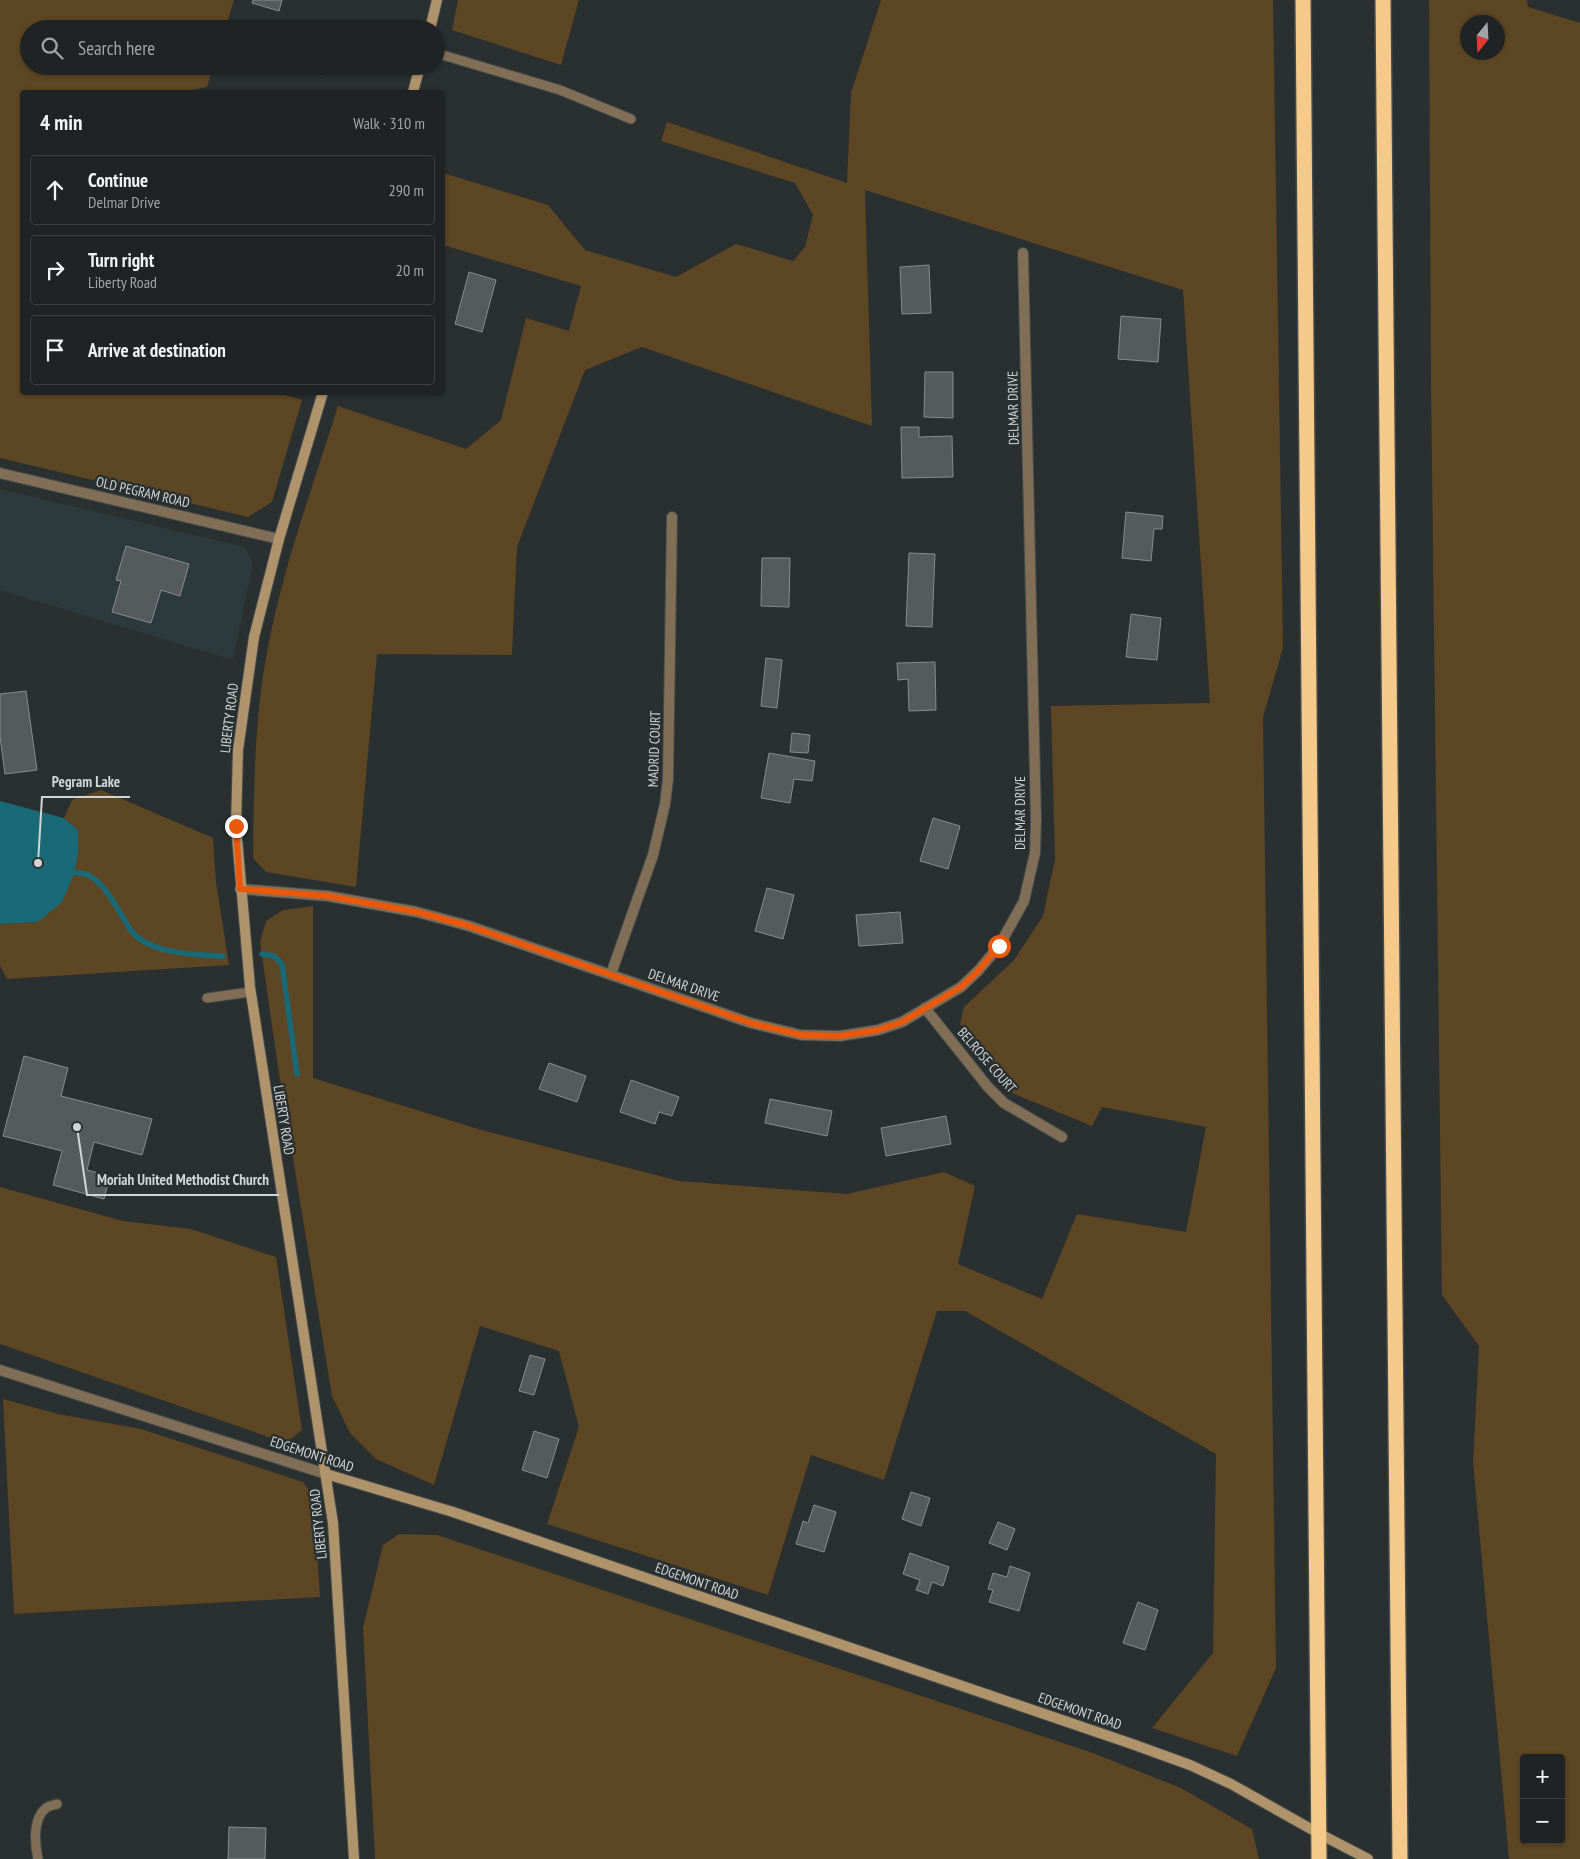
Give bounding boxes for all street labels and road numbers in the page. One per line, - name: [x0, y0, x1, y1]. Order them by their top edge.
- street label: DELMAR DRIVE: [1003, 371, 1023, 445]
- street label: OLD PEGRAM ROAD: [94, 472, 192, 512]
- street label: LIBERTY ROAD: [216, 682, 242, 754]
- street label: MADRID COURT: [644, 710, 664, 788]
- street label: DELMAR DRIVE: [1011, 776, 1029, 850]
- street label: DELMAR DRIVE: [646, 964, 722, 1006]
- street label: BELROSE COURT: [954, 1024, 1021, 1097]
- street label: LIBERTY ROAD: [270, 1084, 298, 1156]
- street label: EDGEMONT ROAD: [268, 1432, 356, 1476]
- street label: LIBERTY ROAD: [305, 1488, 331, 1560]
- street label: EDGEMONT ROAD: [653, 1558, 741, 1604]
- street label: EDGEMONT ROAD: [1036, 1688, 1124, 1734]

